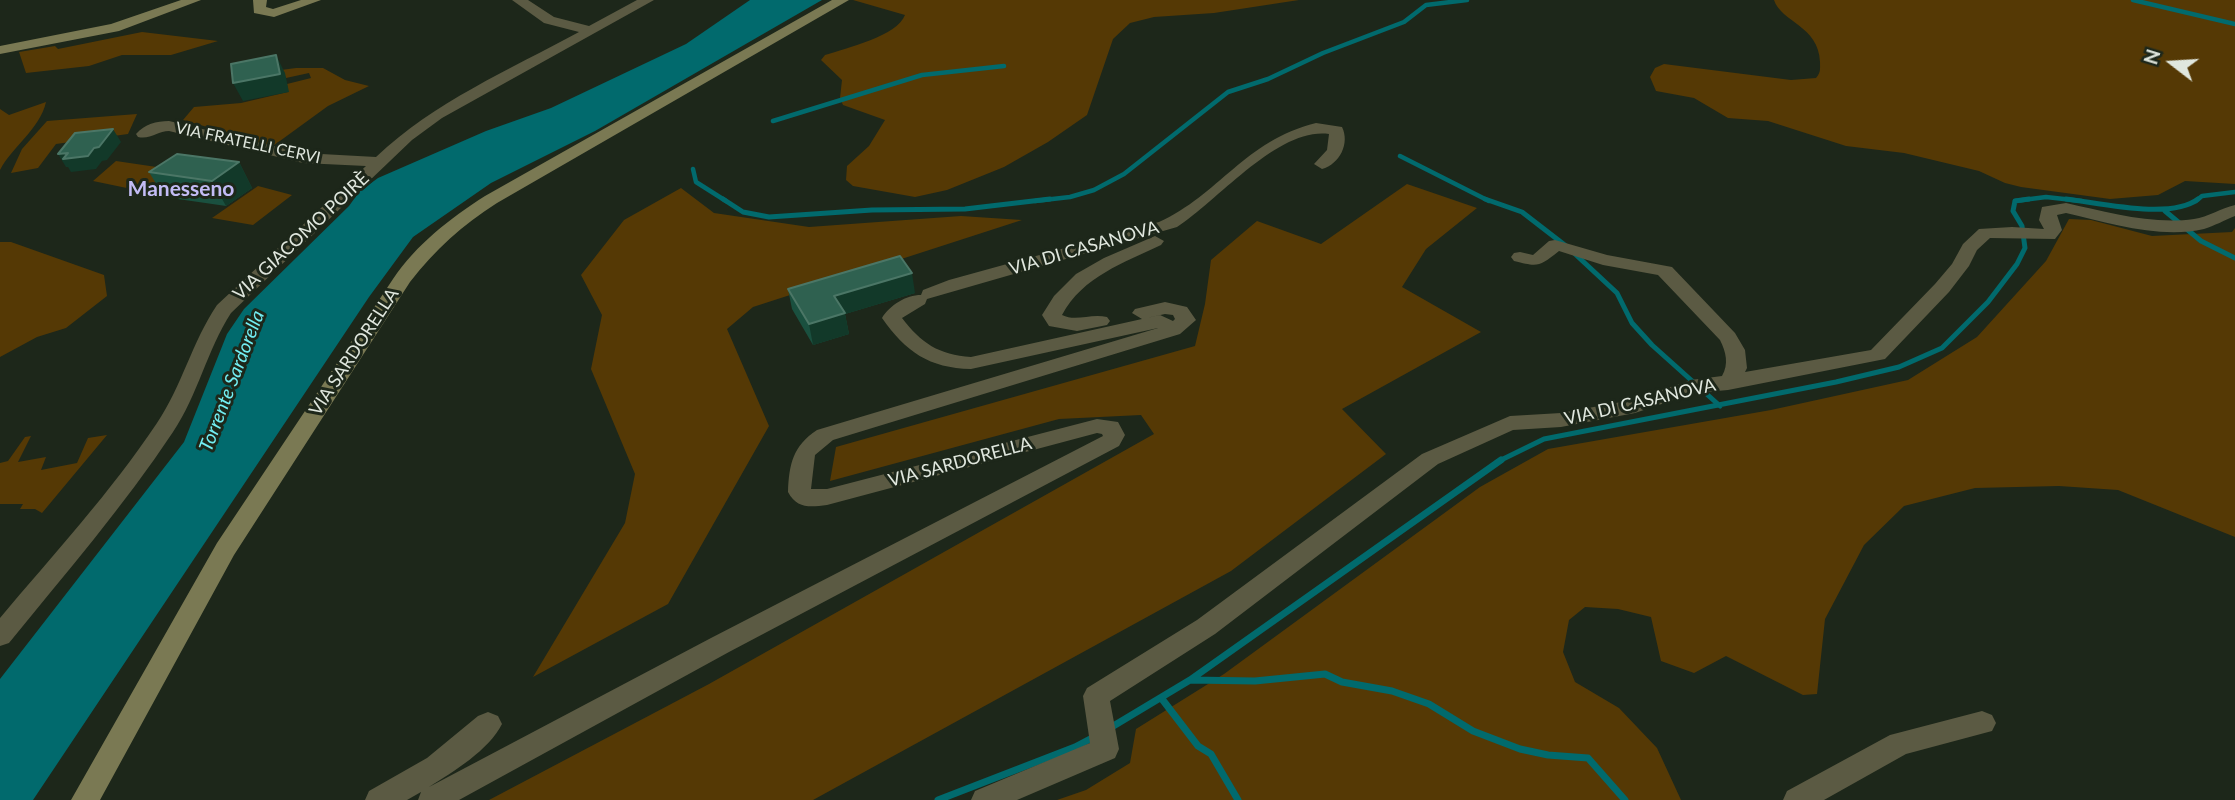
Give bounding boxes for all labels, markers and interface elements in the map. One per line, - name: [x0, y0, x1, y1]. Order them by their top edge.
- north arrow: [2137, 28, 2207, 98]
- text: N: [2138, 46, 2165, 67]
- street label: VIA FRATELLI CERVI: [174, 118, 322, 168]
- street label: VIA GIACOMO POIRÈ: [229, 167, 373, 305]
- district label: Manesseno: [128, 176, 234, 202]
- street label: VIA DI CASANOVA: [1007, 216, 1161, 280]
- street label: VIA SARDORELLA: [305, 284, 403, 420]
- water label: Torrente Sardorella: [195, 307, 269, 455]
- street label: VIA DI CASANOVA: [1562, 374, 1718, 430]
- street label: VIA SARDORELLA: [886, 432, 1034, 492]

